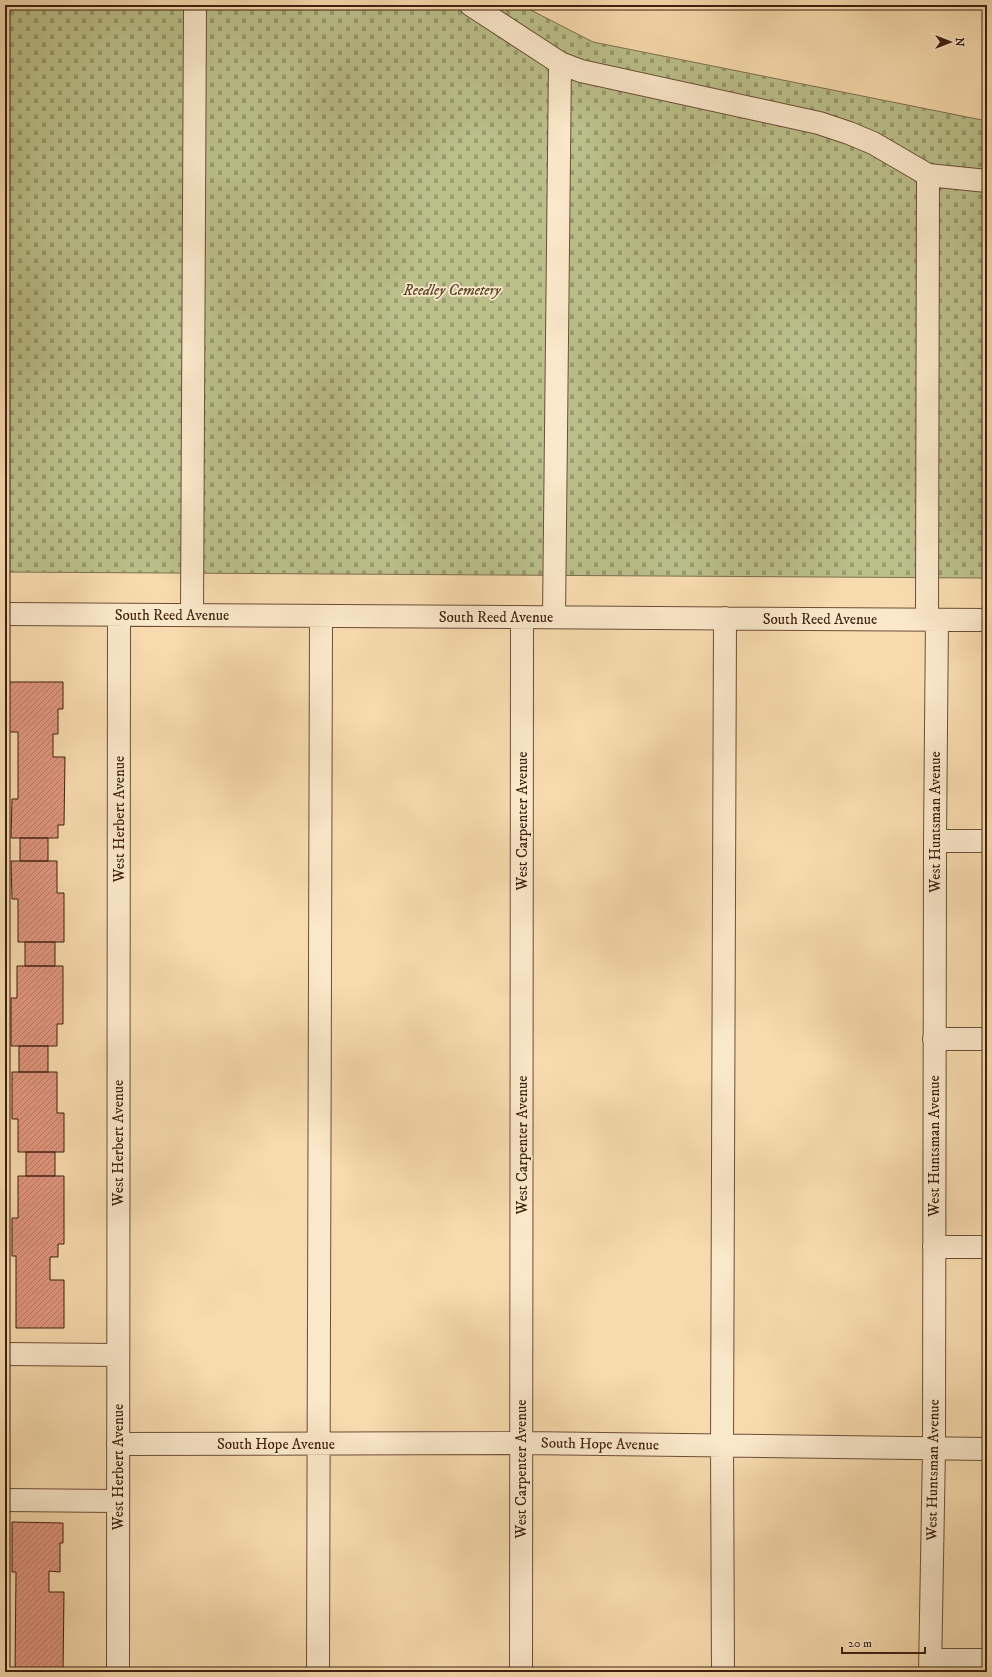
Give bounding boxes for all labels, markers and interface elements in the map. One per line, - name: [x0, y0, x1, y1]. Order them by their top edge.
- north arrow: [930, 22, 970, 62]
- text: N: [952, 37, 966, 47]
- park label: Reedley Cemetery: [402, 281, 502, 300]
- street label: South Reed Avenue: [115, 606, 229, 625]
- street label: South Reed Avenue: [439, 608, 553, 627]
- street label: South Reed Avenue: [763, 610, 877, 629]
- street label: West Huntsman Avenue: [926, 751, 945, 894]
- street label: West Carpenter Avenue: [513, 752, 532, 891]
- street label: West Herbert Avenue: [110, 756, 129, 883]
- street label: West Huntsman Avenue: [925, 1075, 944, 1218]
- street label: West Carpenter Avenue: [513, 1076, 532, 1215]
- street label: West Herbert Avenue: [109, 1080, 128, 1207]
- street label: West Huntsman Avenue: [922, 1399, 944, 1542]
- street label: West Carpenter Avenue: [512, 1400, 531, 1539]
- street label: West Herbert Avenue: [109, 1404, 128, 1531]
- street label: South Hope Avenue: [541, 1433, 659, 1455]
- street label: South Hope Avenue: [217, 1435, 335, 1454]
- scale bar: [842, 1629, 925, 1655]
- text: 20 m: [848, 1636, 872, 1651]

